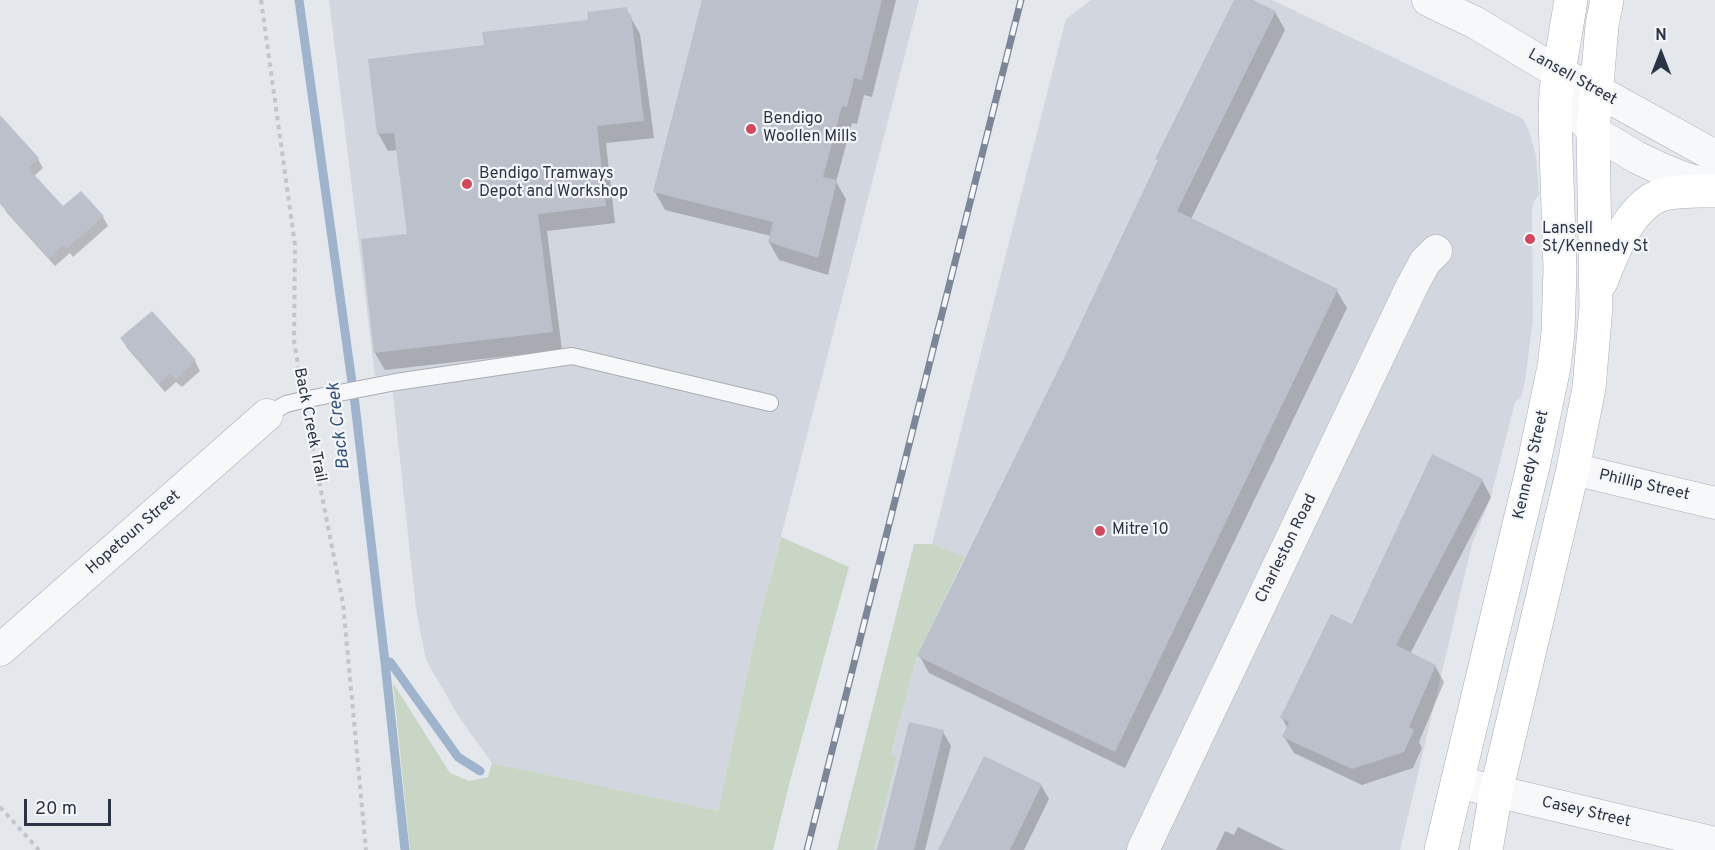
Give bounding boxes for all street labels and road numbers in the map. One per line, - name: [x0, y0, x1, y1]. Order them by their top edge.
- street label: Lansell Street: [1524, 46, 1620, 110]
- street label: Back Creek Trail: [289, 366, 329, 484]
- street label: Kennedy Street: [1510, 408, 1554, 522]
- street label: Phillip Street: [1597, 466, 1691, 506]
- street label: Hopetoun Street: [83, 487, 185, 579]
- street label: Charleston Road: [1252, 491, 1322, 607]
- street label: Casey Street: [1540, 793, 1632, 833]

